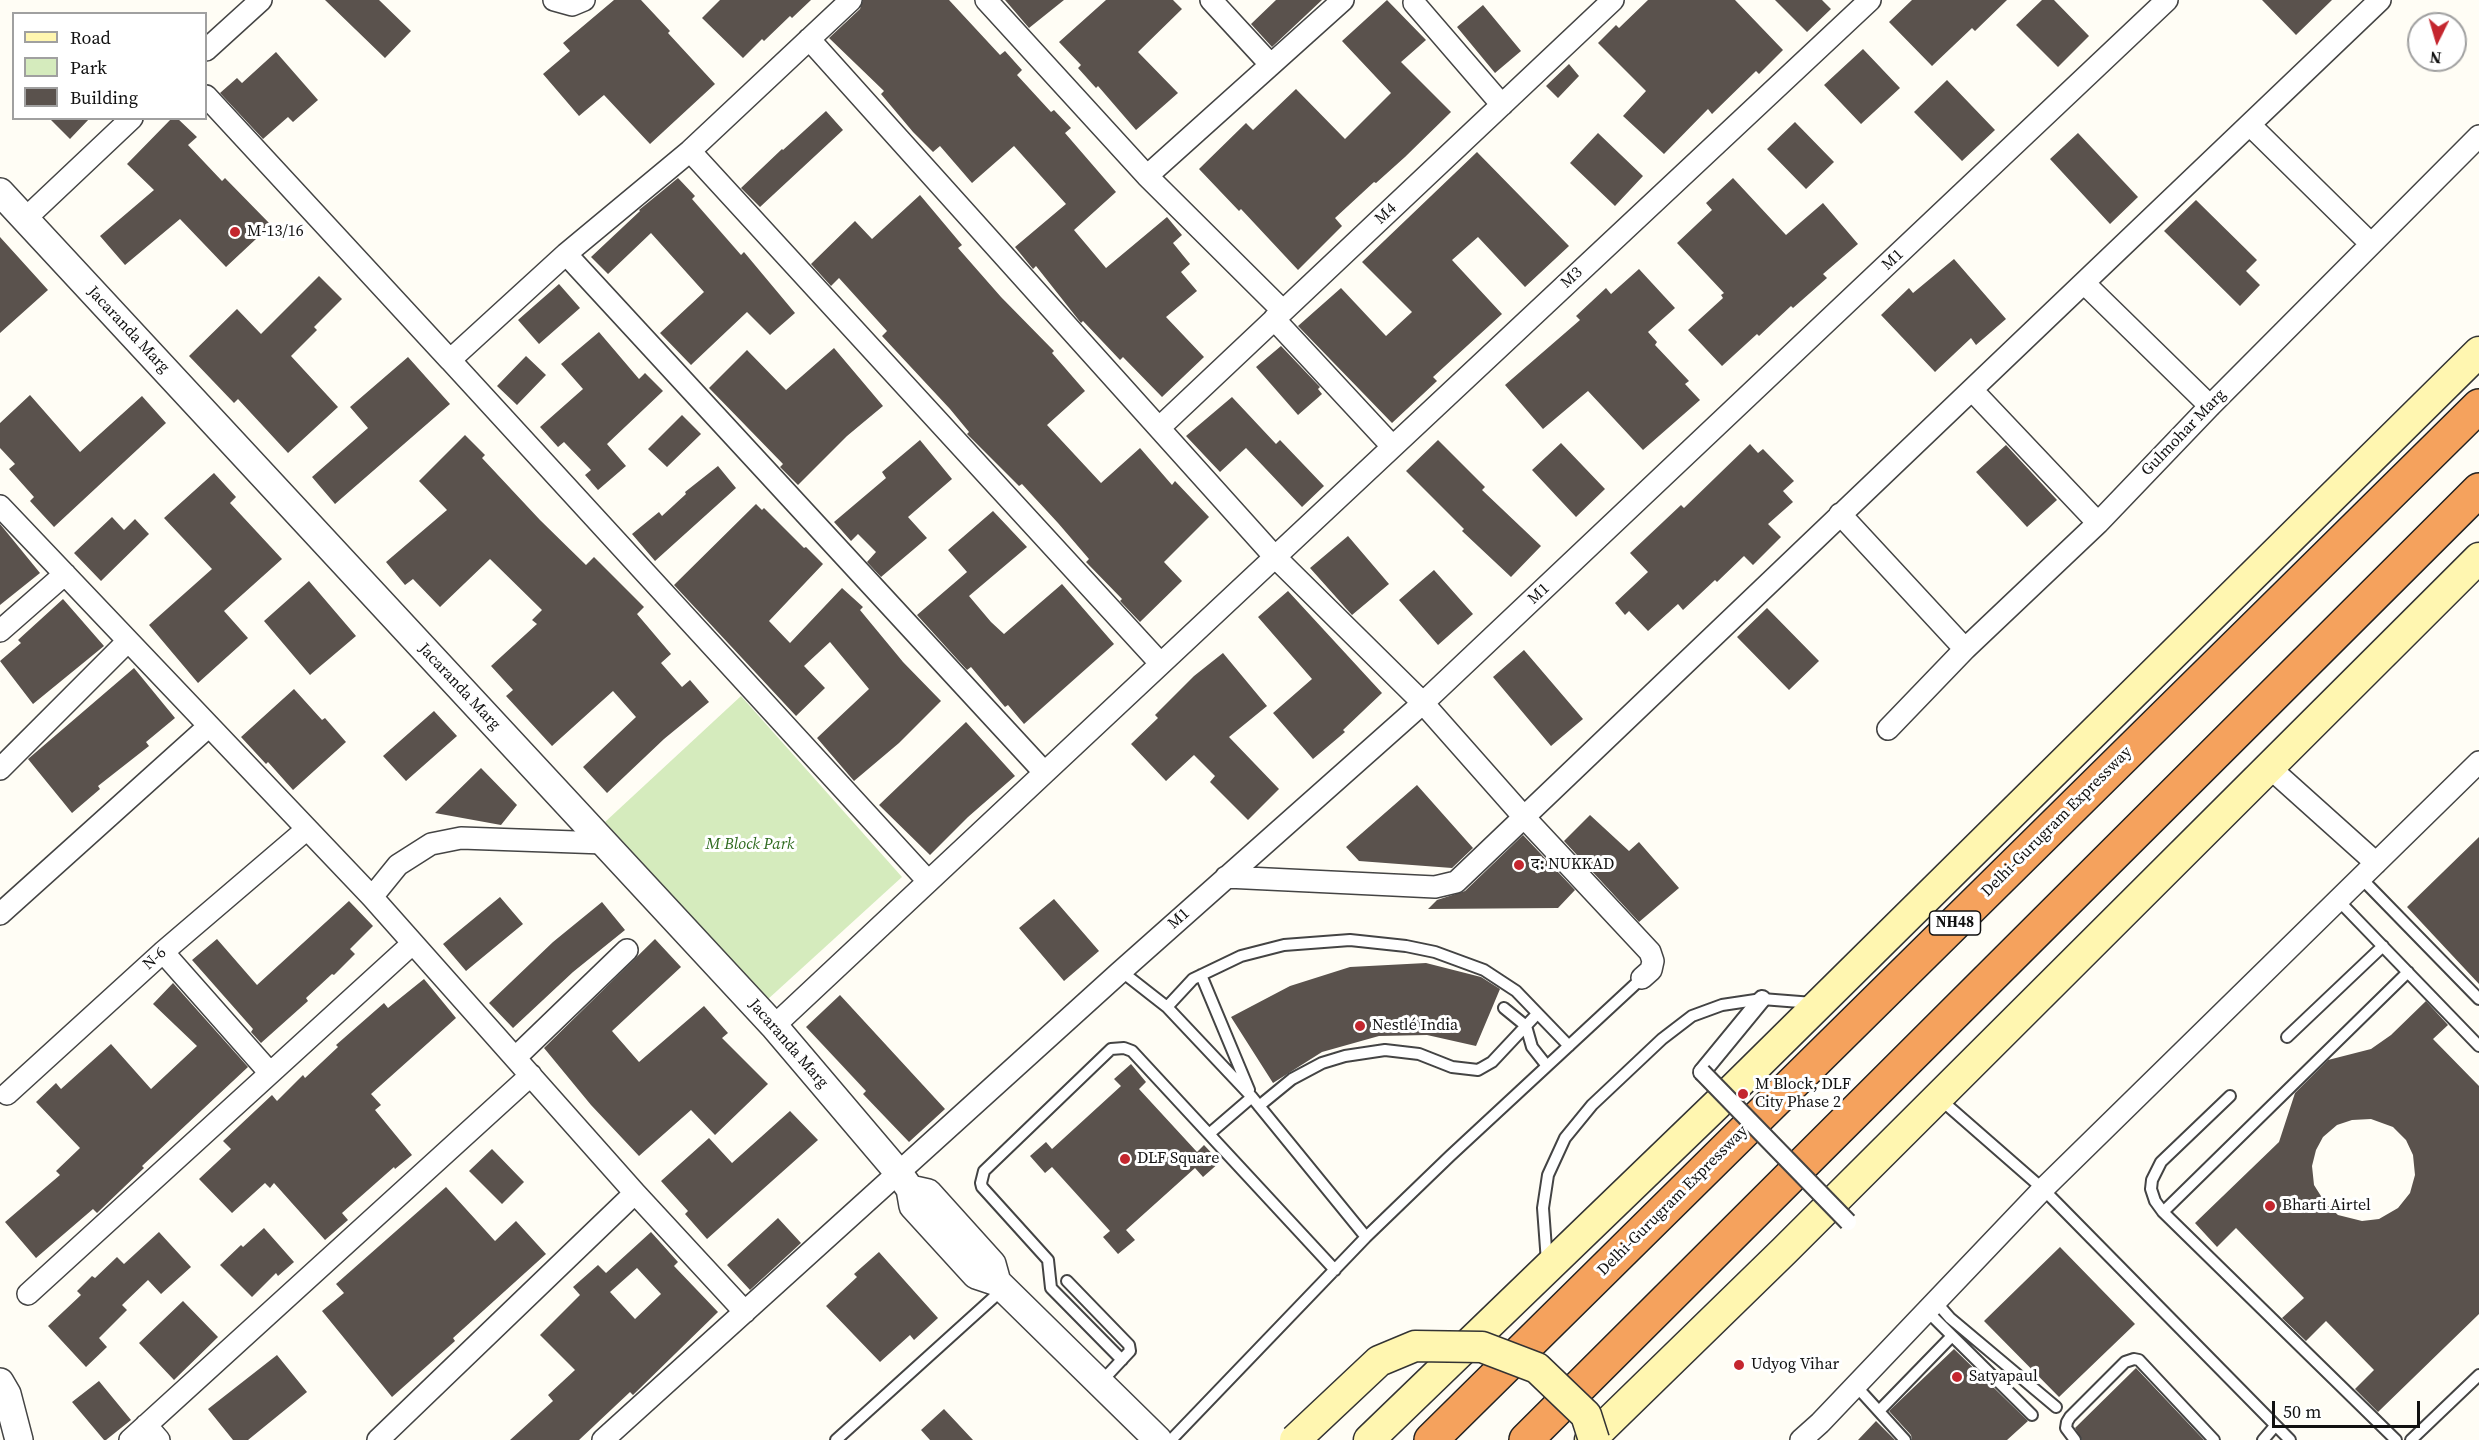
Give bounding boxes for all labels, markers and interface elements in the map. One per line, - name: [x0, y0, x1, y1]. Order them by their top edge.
- legend: [12, 12, 207, 120]
- north arrow: [2407, 12, 2467, 72]
- text: Road: [70, 25, 111, 50]
- text: N: [2429, 46, 2442, 69]
- text: Park: [70, 55, 107, 80]
- text: Building: [70, 85, 138, 110]
- street label: M4: [1371, 199, 1401, 229]
- place label: M-13/16: [247, 222, 304, 242]
- marker: M-13/16: [228, 225, 242, 239]
- street label: M1: [1878, 245, 1908, 275]
- street label: M3: [1557, 263, 1587, 293]
- street label: Jacaranda Marg: [83, 283, 173, 377]
- street label: Gulmohar Marg: [2138, 386, 2230, 480]
- street label: M1: [1524, 579, 1554, 609]
- street label: Jacaranda Marg: [414, 640, 504, 734]
- street label: Delhi-Gurugram Expressway: [1978, 743, 2136, 901]
- park label: M Block Park: [706, 835, 794, 855]
- place label: द: NUKKAD: [1531, 855, 1614, 875]
- marker: द: NUKKAD: [1512, 858, 1526, 872]
- street label: M1: [1164, 904, 1194, 934]
- road number: NH48: [1930, 911, 1980, 935]
- street label: N-6: [139, 944, 171, 974]
- street label: Jacaranda Marg: [744, 996, 832, 1092]
- place label: Nestlé India: [1372, 1016, 1458, 1036]
- marker: Nestlé India: [1353, 1019, 1367, 1033]
- place label: M Block, DLF City Phase 2: [1755, 1075, 1851, 1113]
- marker: M Block, DLF City Phase 2: [1736, 1087, 1750, 1101]
- street label: Delhi-Gurugram Expressway: [1594, 1122, 1752, 1280]
- place label: DLF Square: [1137, 1149, 1219, 1169]
- marker: DLF Square: [1118, 1152, 1132, 1166]
- place label: Bharti Airtel: [2282, 1196, 2371, 1216]
- marker: Bharti Airtel: [2263, 1199, 2277, 1213]
- place label: Udyog Vihar: [1751, 1355, 1839, 1375]
- marker: Udyog Vihar: [1732, 1358, 1746, 1372]
- place label: Satyapaul: [1969, 1367, 2038, 1387]
- marker: Satyapaul: [1950, 1370, 1964, 1384]
- scale bar: [2275, 1389, 2424, 1427]
- text: 50 m: [2283, 1399, 2321, 1424]

